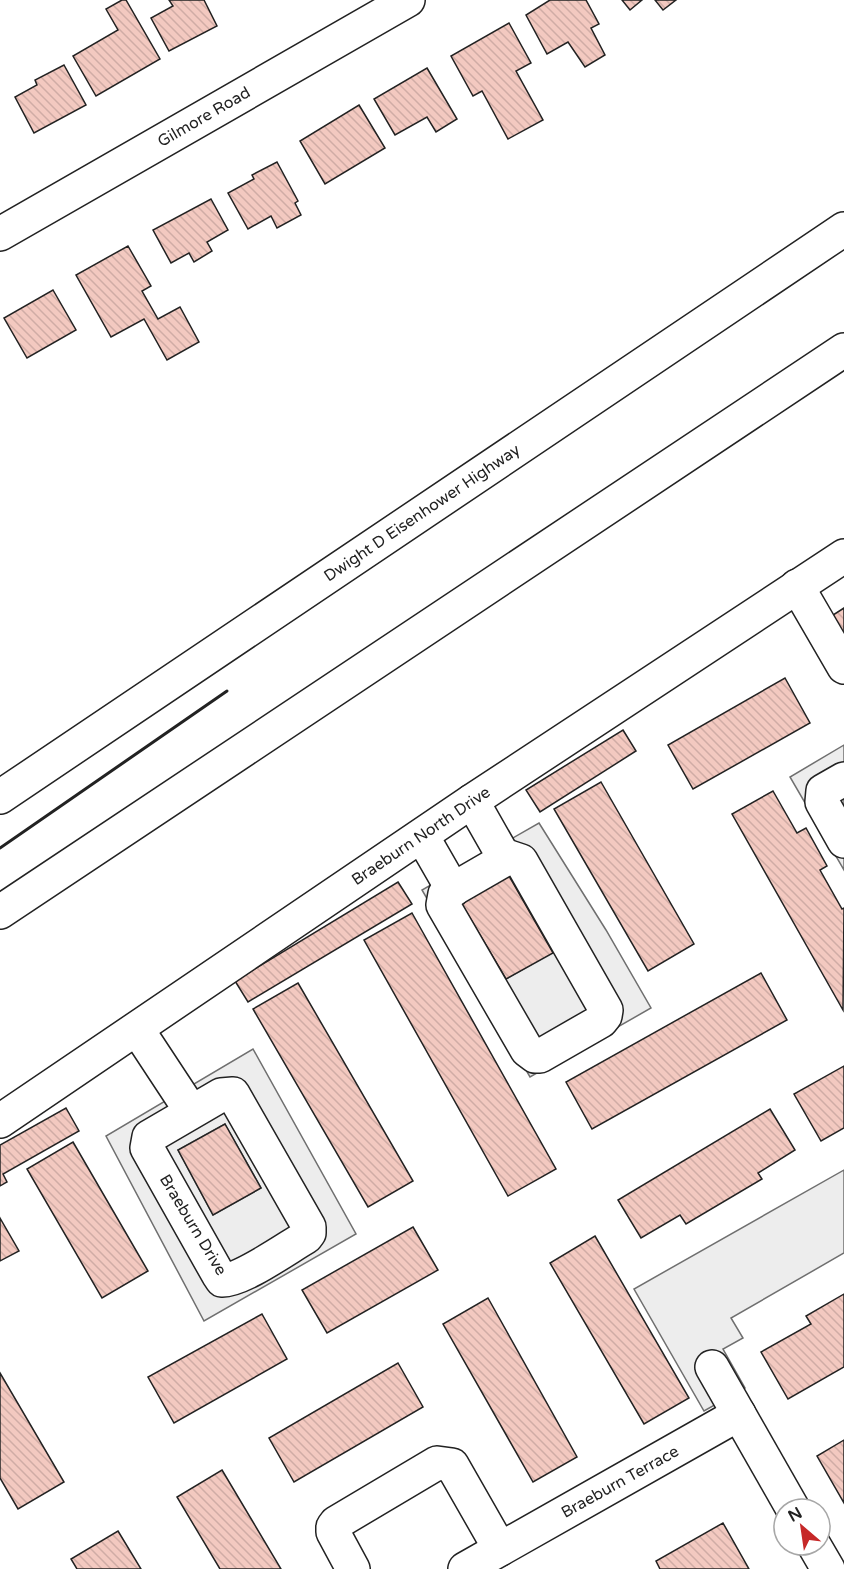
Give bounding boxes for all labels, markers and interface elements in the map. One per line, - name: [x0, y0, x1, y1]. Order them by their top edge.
- street label: Gilmore Road: [154, 82, 254, 152]
- street label: Dwight D Eisenhower Highway: [320, 440, 524, 586]
- street label: Braeburn North Drive: [348, 782, 494, 890]
- street label: Braeburn Drive: [155, 1171, 231, 1279]
- street label: Braeburn Terrace: [558, 1441, 682, 1523]
- north arrow: [772, 1497, 832, 1557]
- text: N: [785, 1503, 806, 1527]

